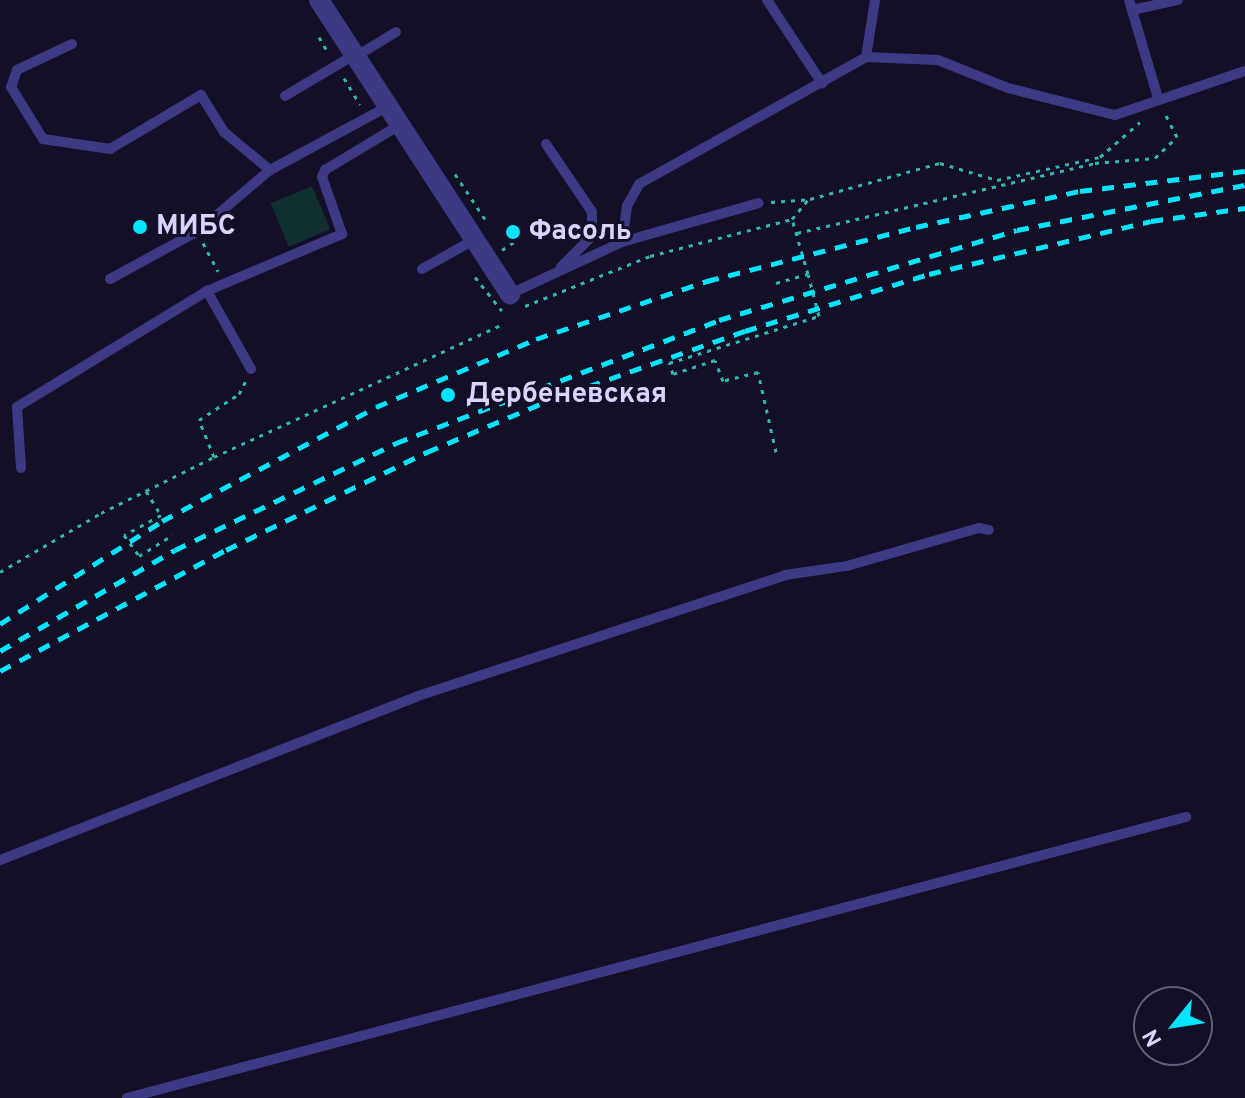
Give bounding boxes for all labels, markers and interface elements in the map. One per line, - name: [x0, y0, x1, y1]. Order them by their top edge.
- place label: МИБС: [156, 210, 236, 244]
- place label: Фасоль: [529, 215, 632, 249]
- marker: МИБС: [131, 218, 149, 236]
- marker: Фасоль: [504, 223, 522, 241]
- place label: Дербеневская: [466, 378, 667, 412]
- marker: Дербеневская: [437, 384, 459, 406]
- north arrow: [1133, 986, 1213, 1066]
- text: N: [1138, 1024, 1169, 1051]

